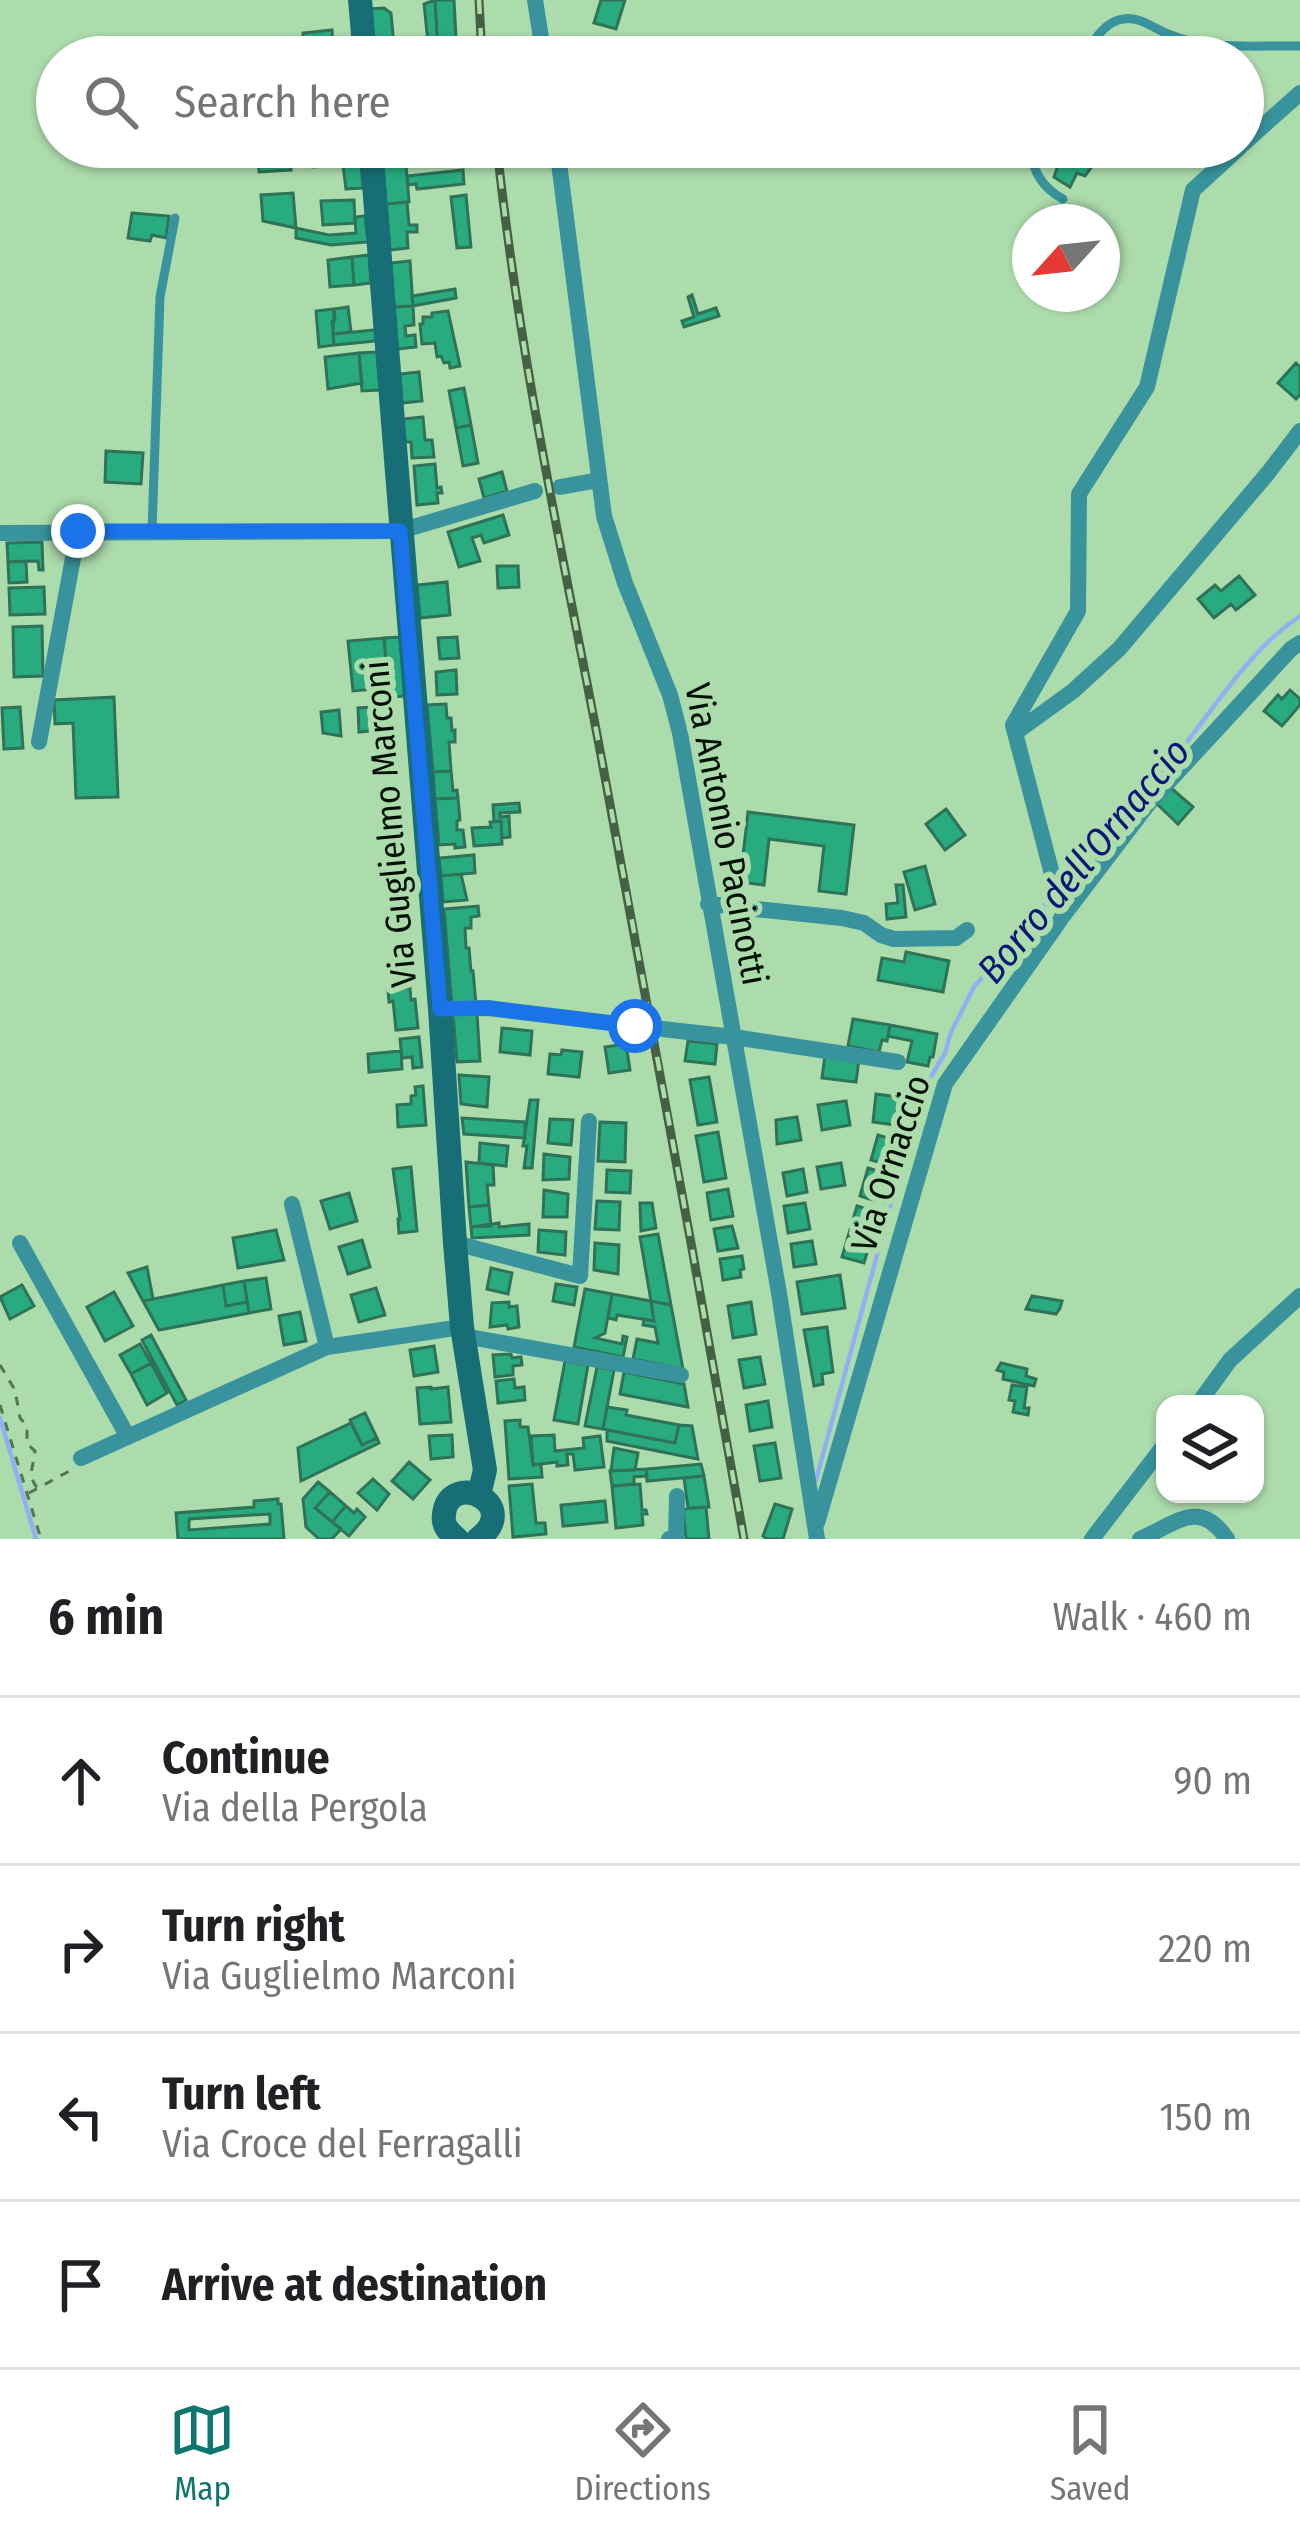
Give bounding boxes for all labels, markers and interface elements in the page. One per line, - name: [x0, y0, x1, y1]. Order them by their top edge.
- search box: [36, 36, 1264, 168]
- icon: search: [78, 69, 144, 135]
- text: Search here: [174, 75, 391, 129]
- north arrow: [1012, 204, 1120, 312]
- route end: [51, 504, 105, 558]
- street label: Via Guglielmo Marconi: [354, 659, 426, 989]
- street label: Via Antonio Pacinotti: [675, 679, 777, 989]
- water label: Borro dell'Ornaccio: [968, 729, 1200, 992]
- route start: [608, 999, 662, 1053]
- street label: Via Ornaccio: [842, 1069, 940, 1257]
- map controls: [1156, 1395, 1264, 1503]
- button: layers: [1156, 1395, 1264, 1503]
- text: 6 min: [48, 1586, 164, 1648]
- text: Walk · 460 m: [1052, 1594, 1252, 1640]
- text: Continue: [162, 1731, 330, 1785]
- icon: ahead: [48, 1748, 114, 1814]
- text: 90 m: [1174, 1758, 1252, 1804]
- text: Via della Pergola: [162, 1785, 428, 1831]
- text: Turn right: [162, 1899, 345, 1953]
- icon: right: [48, 1916, 114, 1982]
- text: 220 m: [1158, 1926, 1252, 1972]
- text: Via Guglielmo Marconi: [162, 1953, 517, 1999]
- text: Turn left: [162, 2067, 321, 2121]
- icon: left: [48, 2084, 114, 2150]
- text: 150 m: [1159, 2094, 1252, 2140]
- text: Via Croce del Ferragalli: [162, 2121, 523, 2167]
- icon: arrive: [48, 2252, 114, 2318]
- text: Arrive at destination: [162, 2258, 547, 2312]
- tab: Map: [169, 2397, 235, 2509]
- tab: Directions: [574, 2397, 711, 2509]
- tab: Saved: [1050, 2397, 1130, 2509]

